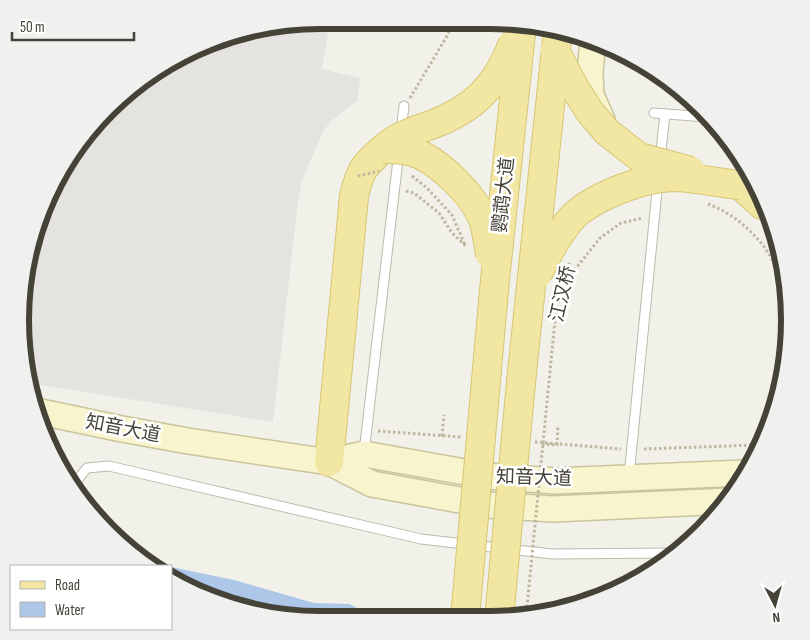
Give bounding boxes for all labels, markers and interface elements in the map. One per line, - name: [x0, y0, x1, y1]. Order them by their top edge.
- scale bar: [12, 10, 135, 42]
- text: 50 m: [20, 18, 45, 37]
- street label: 鹦鹉大道: [489, 156, 519, 234]
- street label: 江汉桥: [545, 264, 581, 324]
- street label: 知音大道: [83, 410, 163, 448]
- street label: 知音大道: [496, 465, 572, 491]
- legend: [10, 565, 172, 630]
- text: Road: [55, 576, 80, 595]
- north arrow: [750, 580, 800, 630]
- text: Water: [55, 601, 86, 620]
- text: N: [772, 609, 781, 626]

